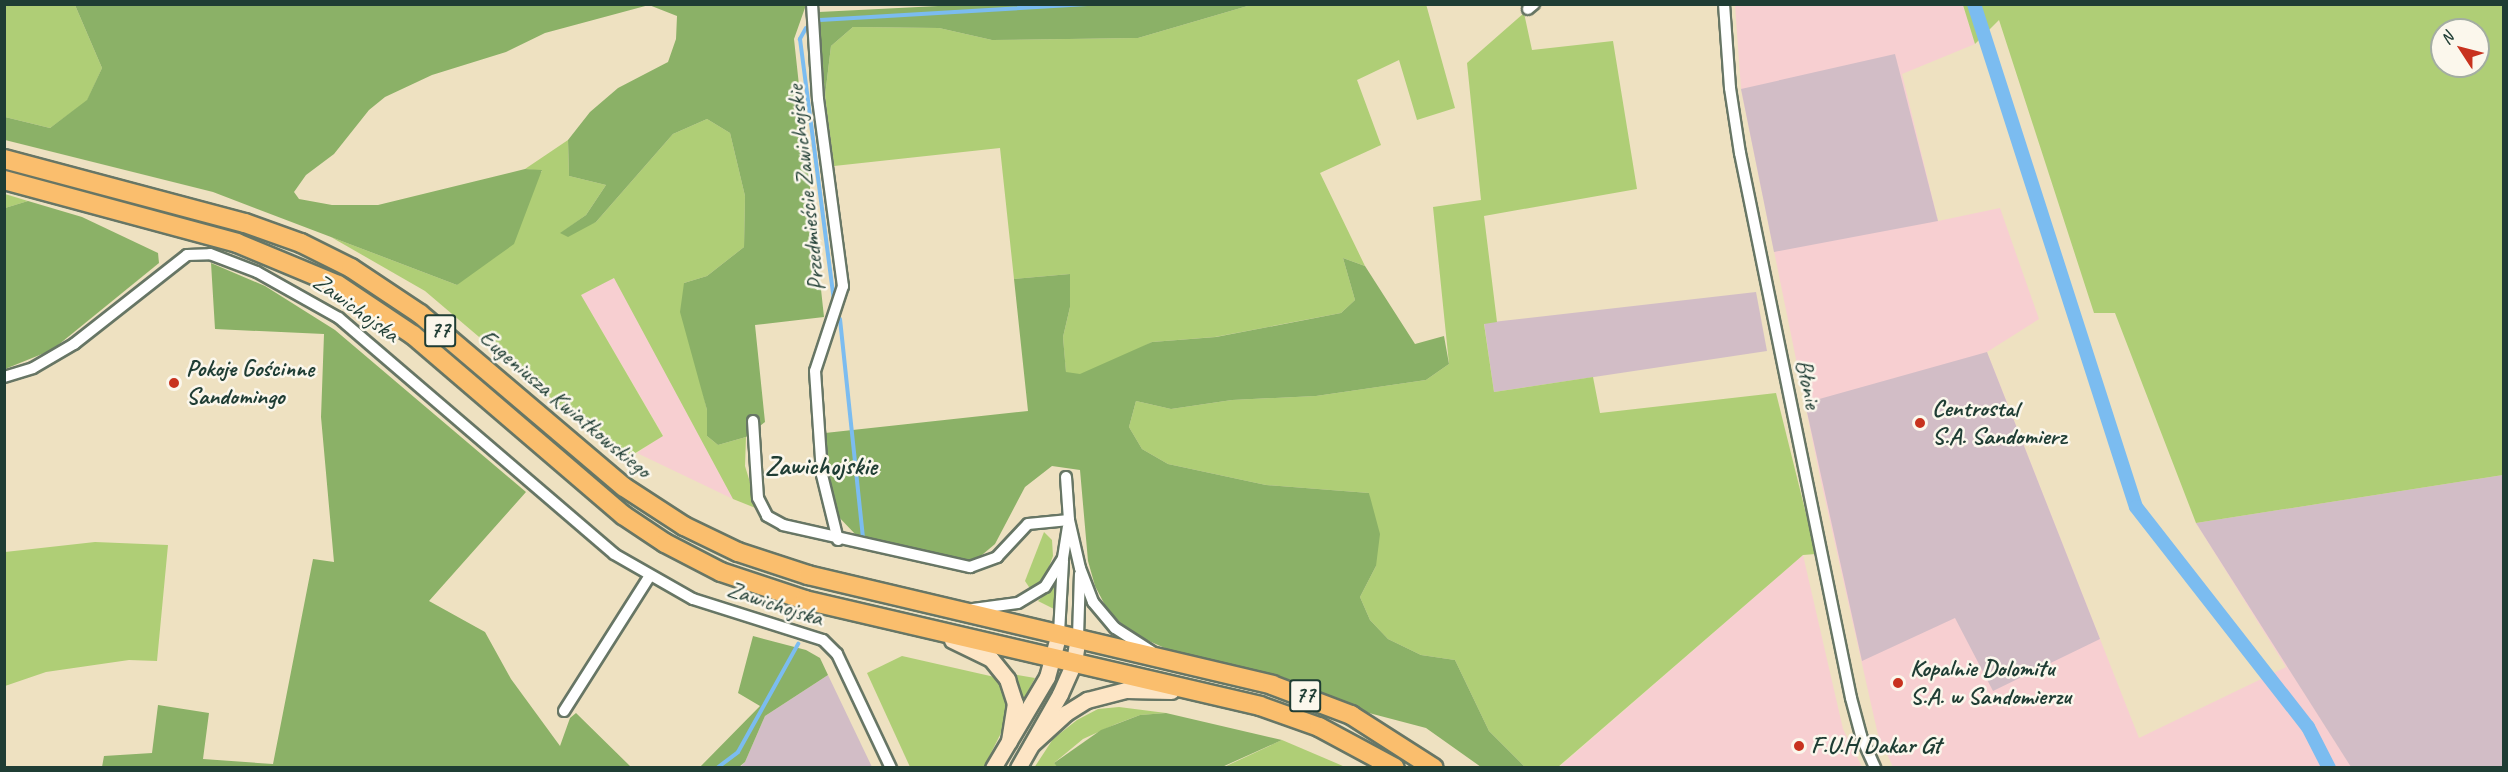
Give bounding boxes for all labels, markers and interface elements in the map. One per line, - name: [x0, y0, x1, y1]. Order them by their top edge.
- north arrow: [2430, 18, 2490, 78]
- text: N: [2436, 29, 2458, 48]
- street label: Przedmieście Zawichojskie: [781, 84, 831, 292]
- street label: Zawichojska: [307, 267, 405, 349]
- road number: 77: [424, 312, 456, 350]
- street label: Eugeniusza Kwiatkowskiego: [473, 324, 657, 484]
- place label: Pokoje Gościnne Sandomingo: [186, 355, 314, 411]
- street label: Błonie: [1789, 357, 1827, 411]
- marker: Pokoje Gościnne Sandomingo: [167, 376, 181, 390]
- place label: Centrostal S.A. Sandomierz: [1932, 395, 2066, 451]
- marker: Centrostal S.A. Sandomierz: [1913, 416, 1927, 430]
- district label: Zawichojskie: [765, 450, 877, 482]
- street label: Zawichojska: [723, 575, 827, 633]
- place label: Kopalnie Dolomitu S.A. w Sandomierzu: [1910, 655, 2071, 711]
- marker: Kopalnie Dolomitu S.A. w Sandomierzu: [1891, 676, 1905, 690]
- road number: 77: [1288, 677, 1322, 715]
- place label: F.U.H Dakar Gt: [1811, 732, 1941, 760]
- marker: F.U.H Dakar Gt: [1792, 739, 1806, 753]

